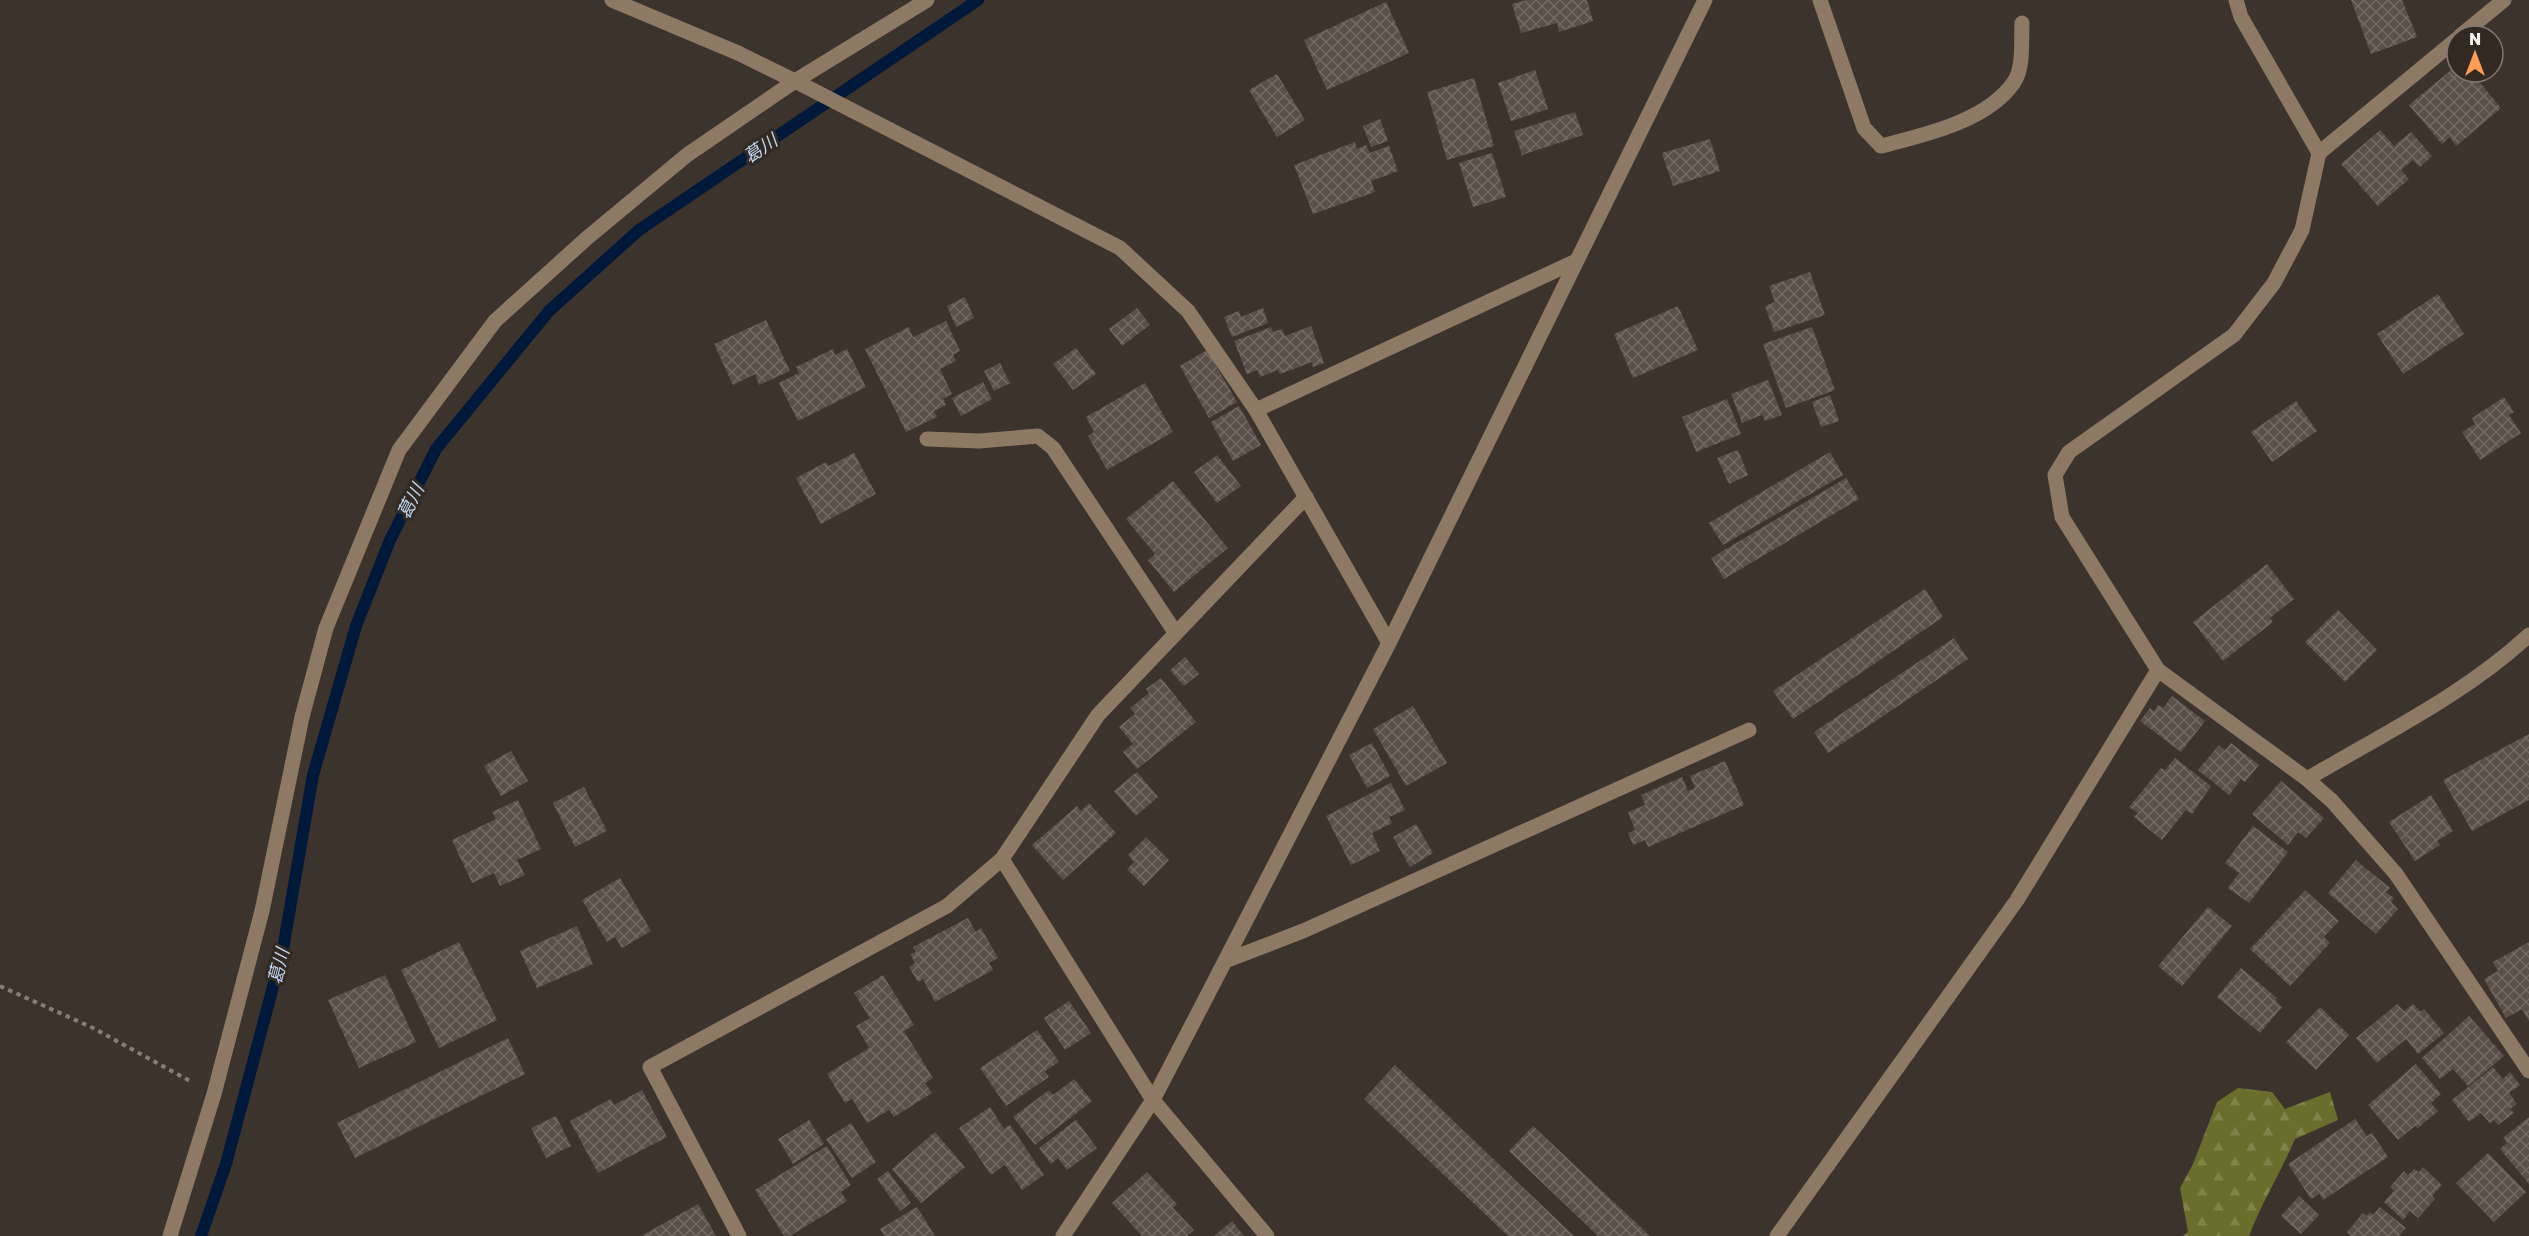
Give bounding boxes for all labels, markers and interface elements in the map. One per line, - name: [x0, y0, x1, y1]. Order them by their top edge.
- north arrow: [2445, 24, 2505, 84]
- text: N: [2469, 29, 2481, 49]
- water label: 葛川: [739, 128, 783, 167]
- water label: 葛川: [392, 478, 429, 522]
- water label: 葛川: [263, 944, 294, 986]

